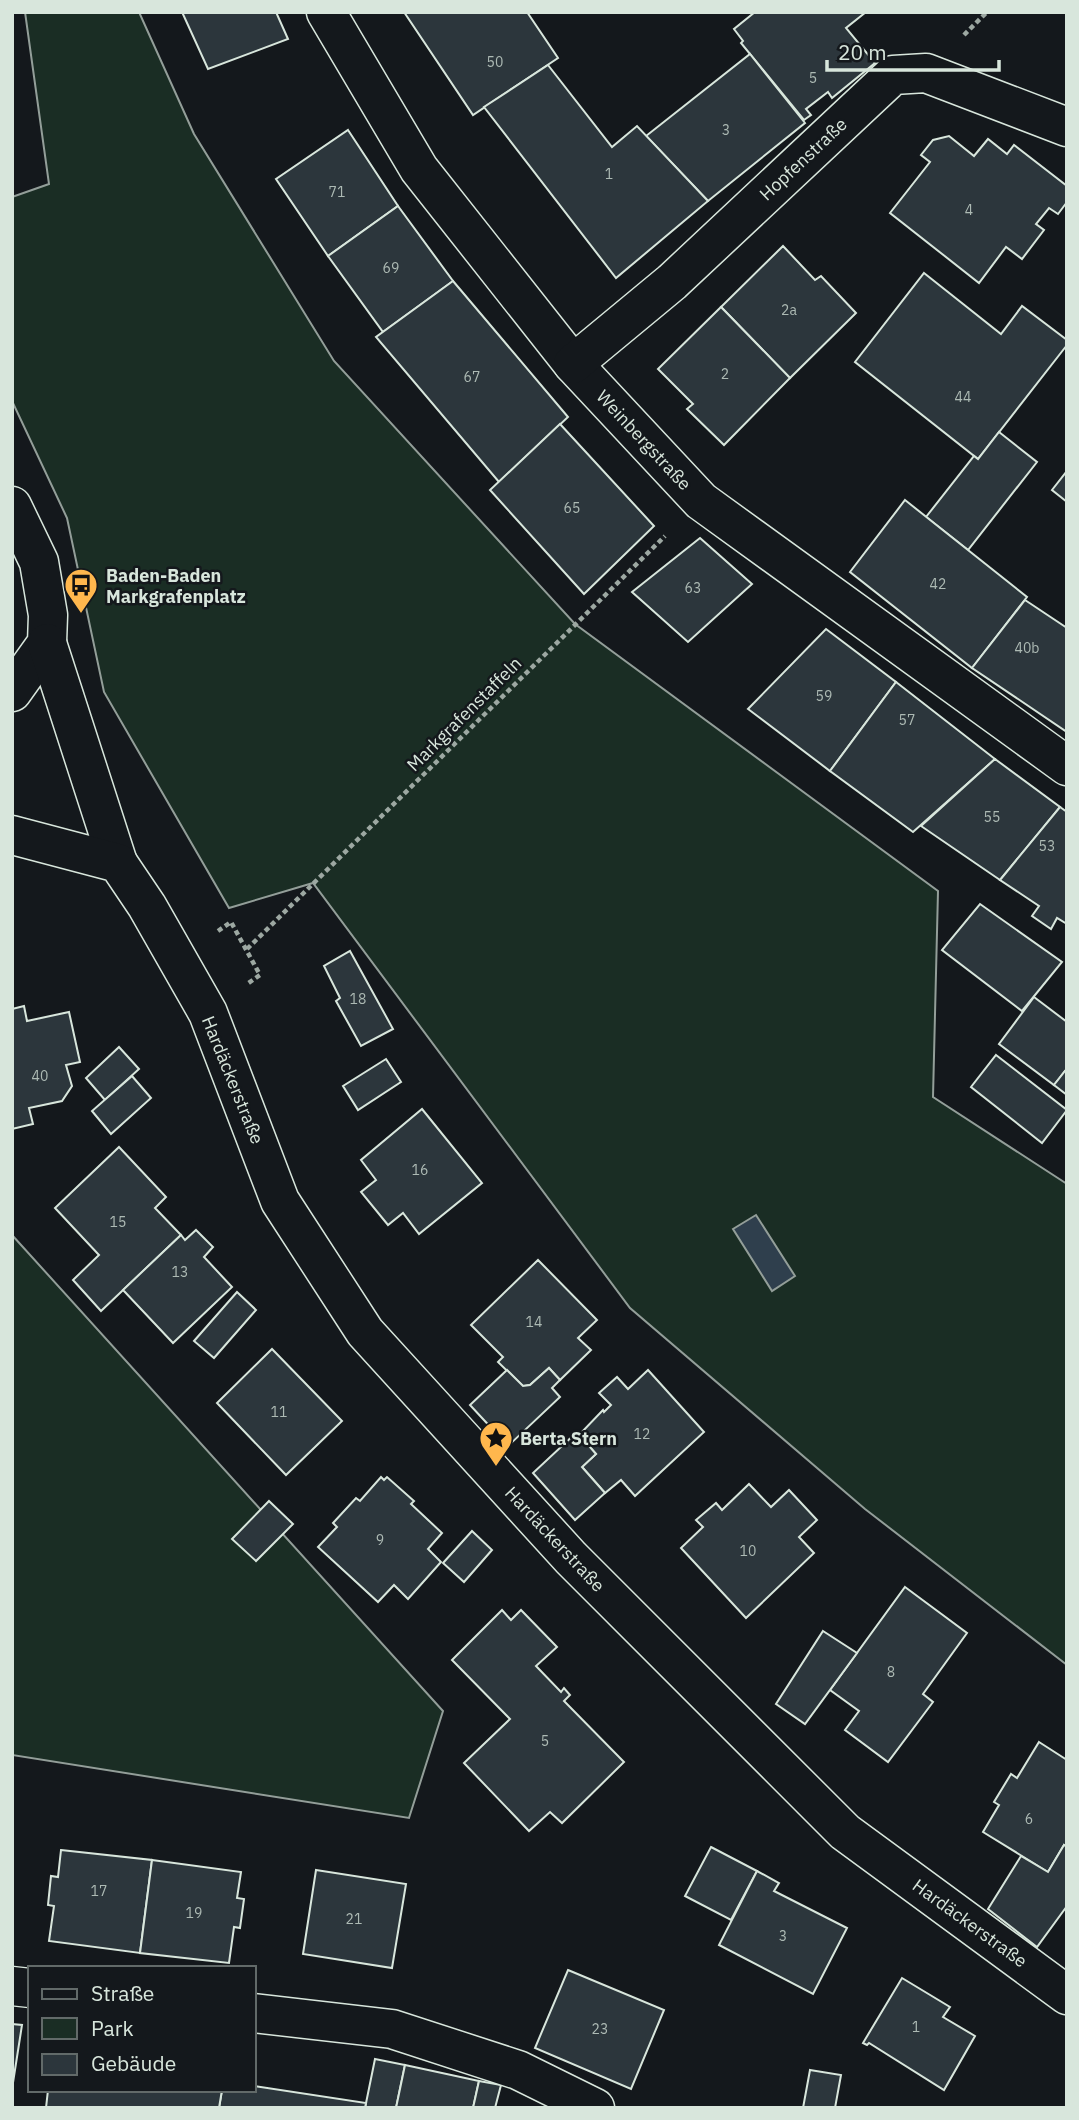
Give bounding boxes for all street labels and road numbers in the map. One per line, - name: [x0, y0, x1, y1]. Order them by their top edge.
- street label: Hopfenstraße: [754, 112, 852, 205]
- street label: Weinbergstraße: [592, 385, 696, 495]
- street label: Markgrafenstaffeln: [402, 652, 526, 776]
- street label: Hardäckerstraße: [197, 1013, 269, 1148]
- street label: Hardäckerstraße: [500, 1481, 610, 1597]
- street label: Hardäckerstraße: [908, 1874, 1032, 1972]

